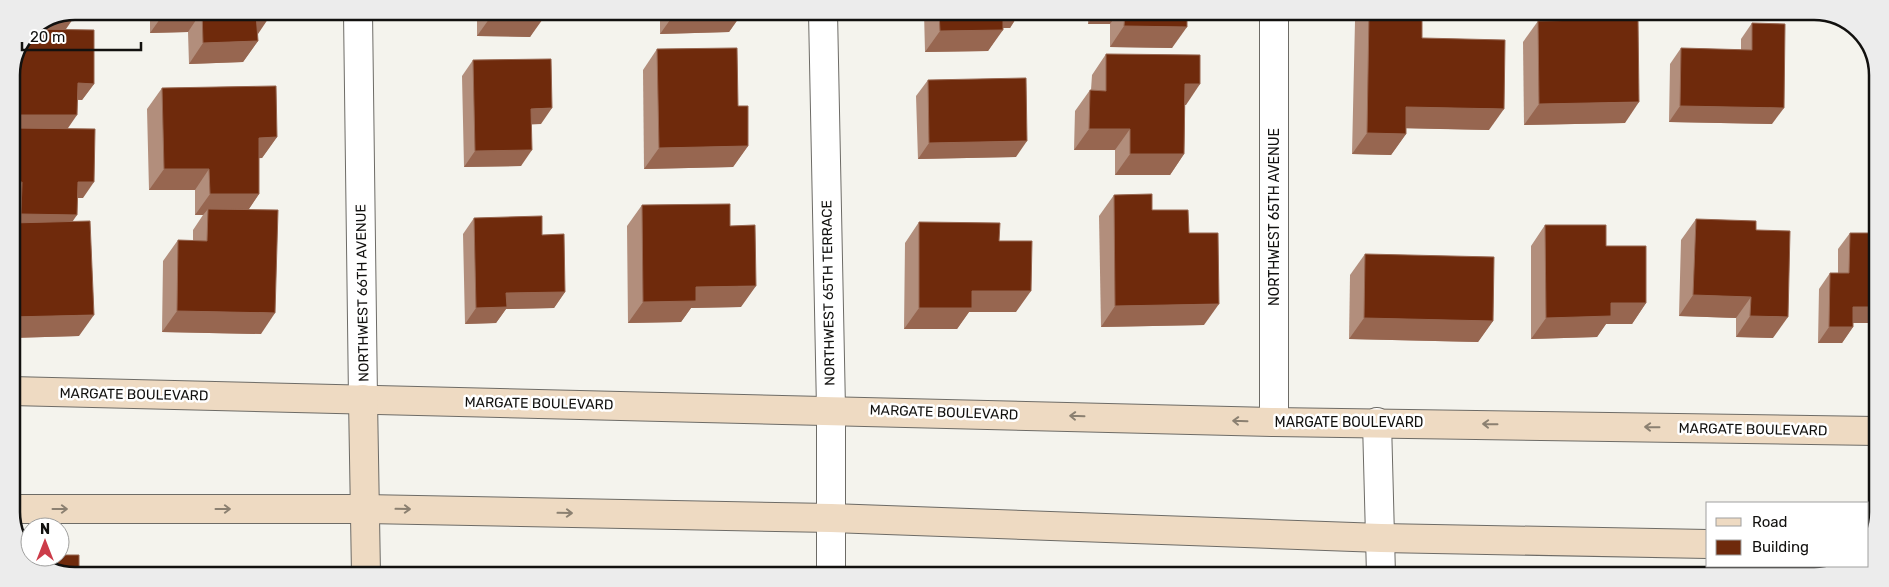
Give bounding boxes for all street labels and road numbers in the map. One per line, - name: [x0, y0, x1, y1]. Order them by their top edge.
- street label: NORTHWEST 65TH AVENUE: [1266, 128, 1283, 306]
- street label: NORTHWEST 65TH TERRACE: [818, 200, 839, 386]
- street label: NORTHWEST 66TH AVENUE: [352, 204, 373, 382]
- street label: MARGATE BOULEVARD: [59, 385, 209, 404]
- street label: MARGATE BOULEVARD: [464, 394, 614, 413]
- street label: MARGATE BOULEVARD: [869, 401, 1019, 424]
- street label: MARGATE BOULEVARD: [1275, 414, 1423, 431]
- street label: MARGATE BOULEVARD: [1678, 420, 1828, 439]

